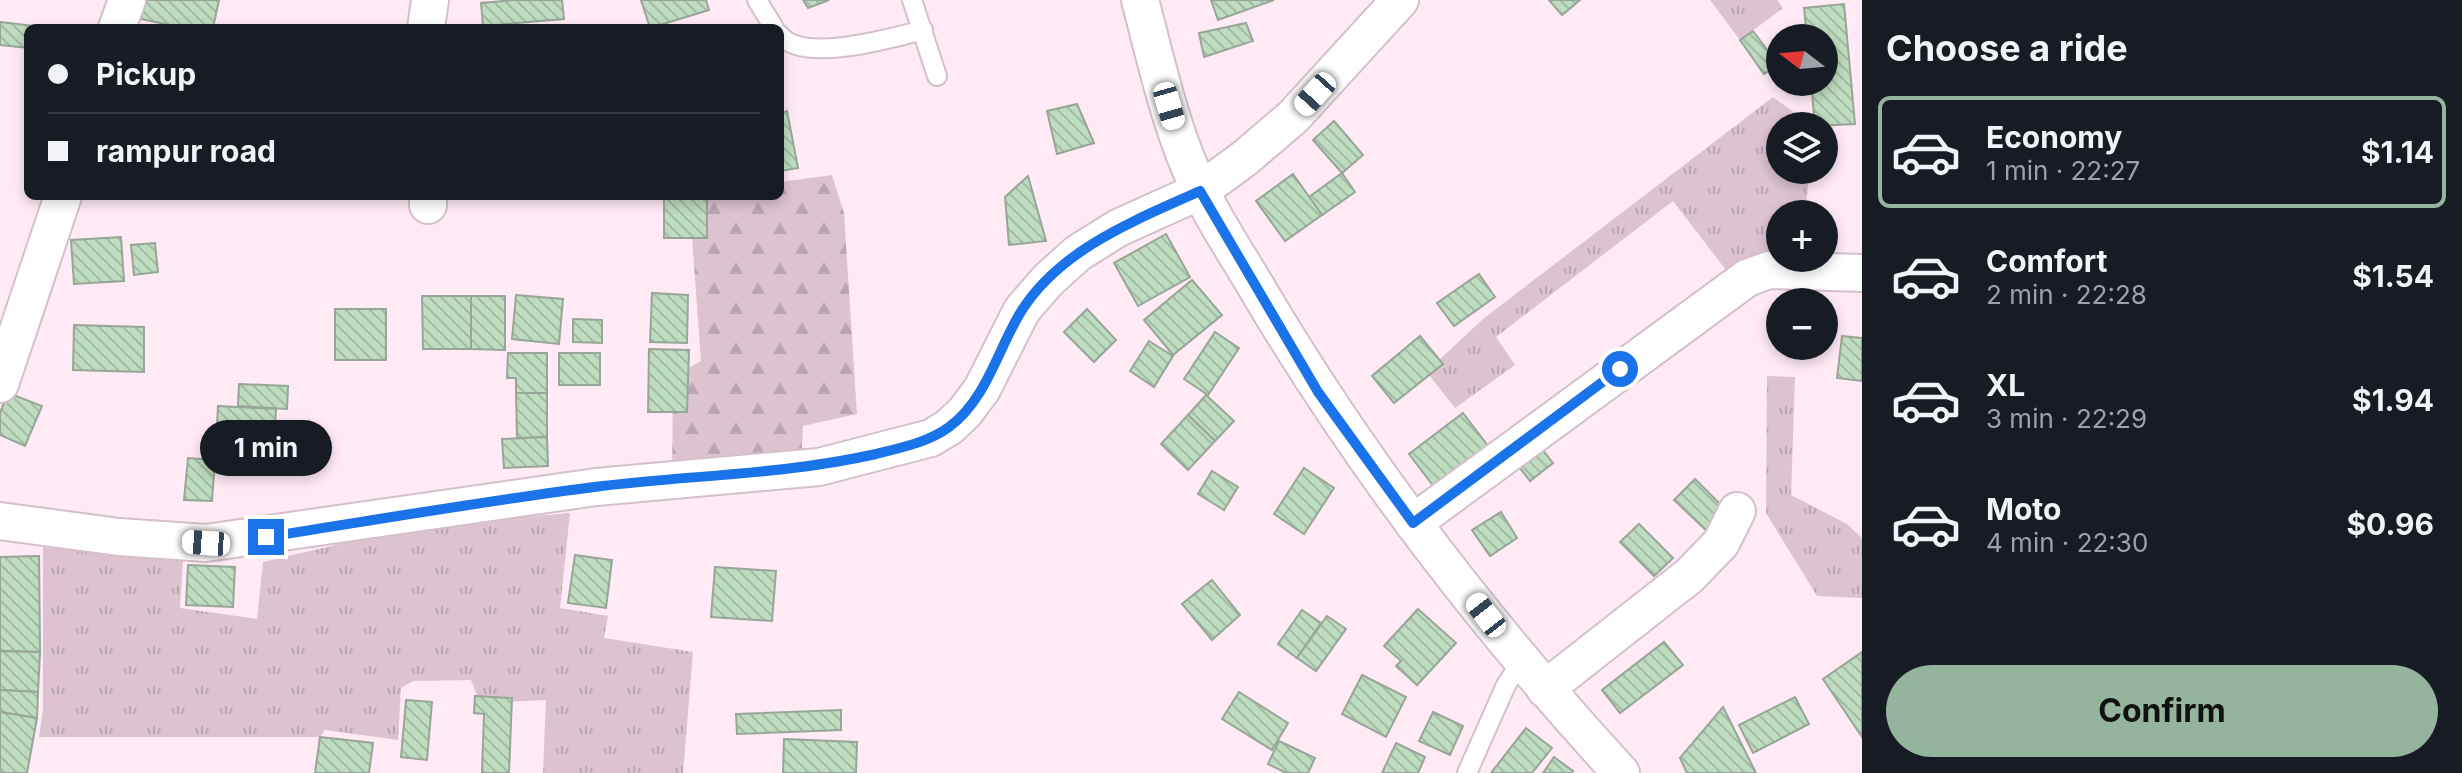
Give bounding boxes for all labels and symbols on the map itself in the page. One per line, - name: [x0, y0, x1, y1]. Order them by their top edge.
- north arrow: [1766, 24, 1838, 96]
- car: [1290, 68, 1340, 120]
- car: [1151, 80, 1187, 132]
- route start: [1602, 351, 1638, 387]
- callout: 1 min: [200, 421, 332, 477]
- route end: [248, 519, 284, 555]
- car: [181, 529, 231, 557]
- car: [1462, 589, 1510, 641]

